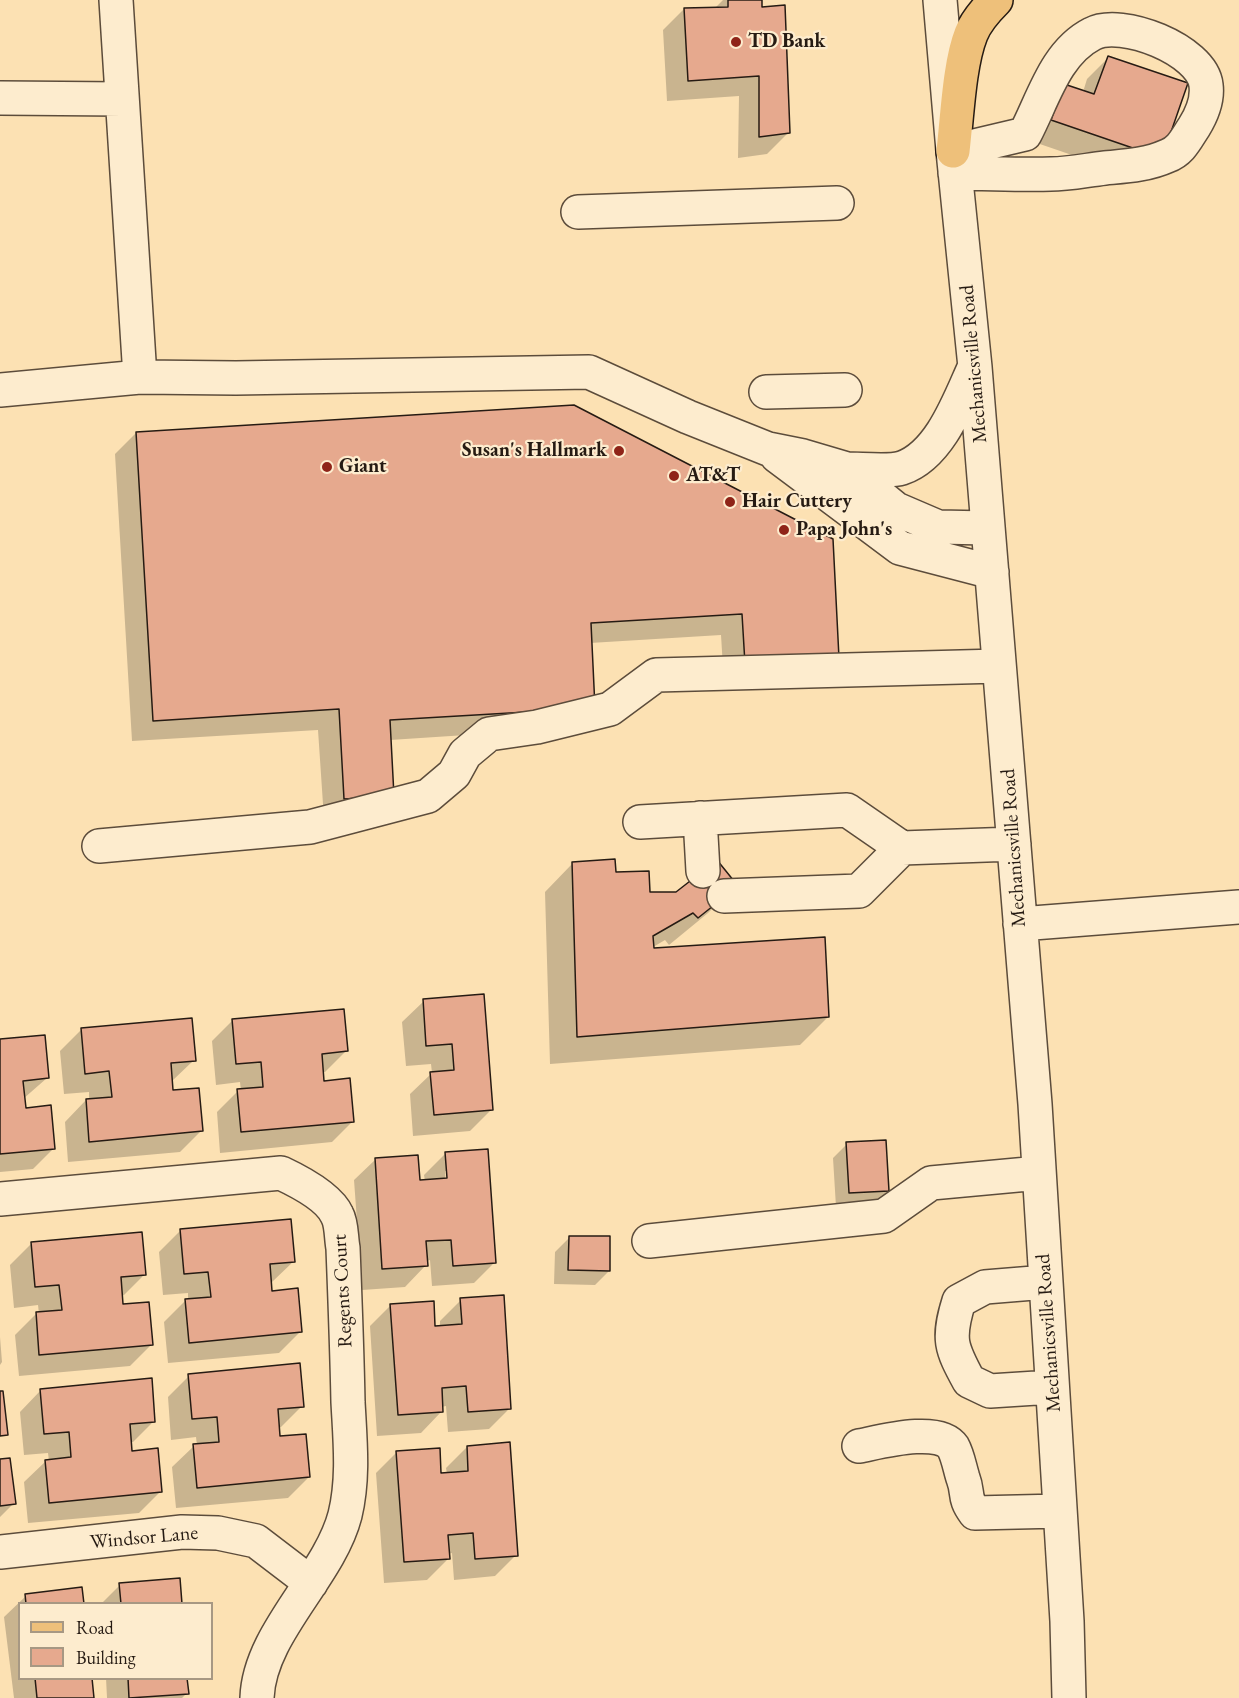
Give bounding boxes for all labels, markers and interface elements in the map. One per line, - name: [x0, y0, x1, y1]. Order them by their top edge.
- place label: TD Bank: [748, 30, 825, 54]
- marker: TD Bank: [729, 35, 743, 49]
- street label: Mechanicsville Road: [955, 284, 993, 444]
- place label: Susan's Hallmark: [462, 439, 607, 463]
- marker: Susan's Hallmark: [612, 444, 626, 458]
- place label: Giant: [339, 455, 387, 479]
- marker: Giant: [320, 460, 334, 474]
- place label: AT&T: [686, 464, 740, 488]
- marker: AT&T: [667, 469, 681, 483]
- place label: Hair Cuttery: [742, 490, 852, 514]
- marker: Hair Cuttery: [723, 495, 737, 509]
- place label: Papa John's: [796, 518, 892, 542]
- marker: Papa John's: [777, 523, 791, 537]
- street label: Mechanicsville Road: [996, 768, 1032, 928]
- street label: Regents Court: [328, 1234, 358, 1348]
- street label: Mechanicsville Road: [1031, 1253, 1067, 1413]
- street label: Windsor Lane: [89, 1521, 199, 1555]
- legend: [18, 1602, 213, 1680]
- text: Road: [76, 1616, 114, 1639]
- text: Building: [76, 1646, 136, 1669]

